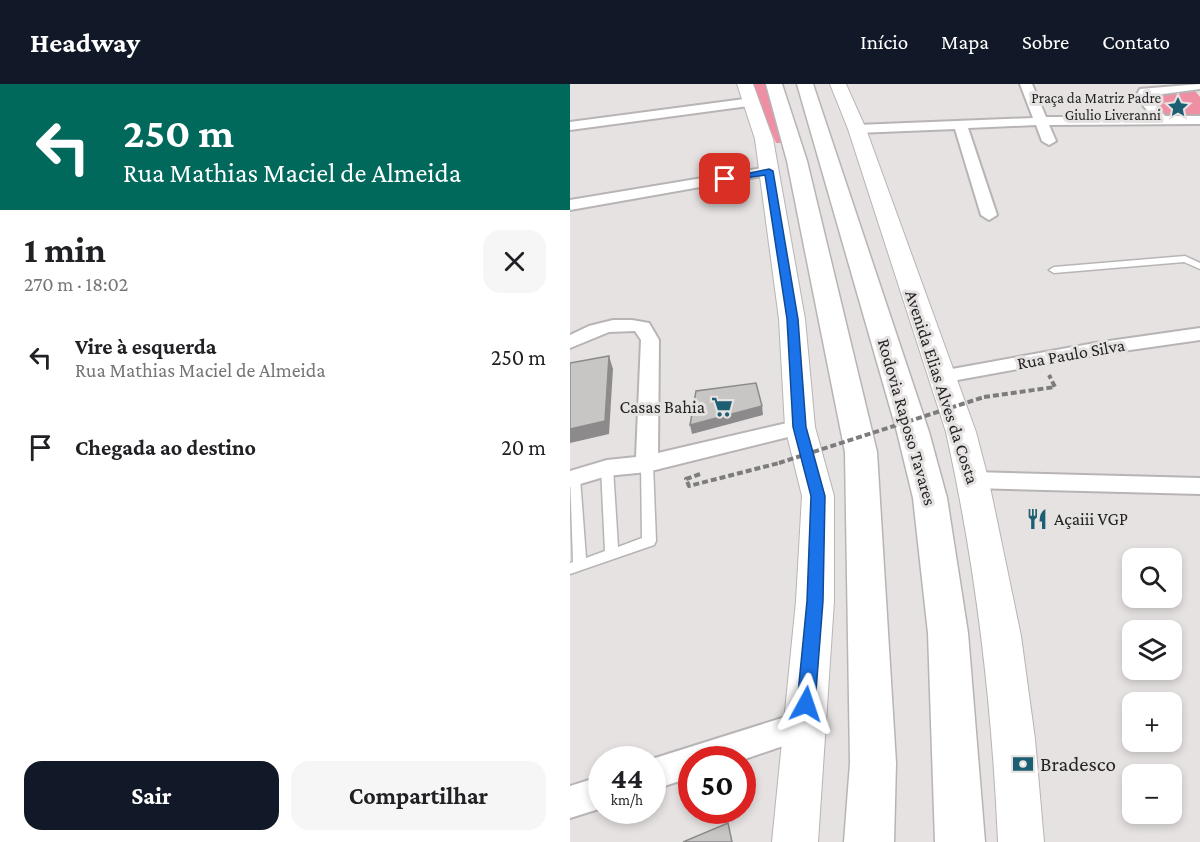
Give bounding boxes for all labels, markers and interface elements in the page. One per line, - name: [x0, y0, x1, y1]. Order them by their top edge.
- text: Headway: [30, 27, 140, 58]
- text: Início: [860, 30, 908, 54]
- text: Mapa: [941, 30, 989, 54]
- text: Sobre: [1022, 30, 1069, 54]
- text: Contato: [1102, 30, 1170, 54]
- place label: Praça da Matriz Padre Giulio Liveranni: [1031, 90, 1161, 123]
- place icon: Praça da Matriz Padre Giulio Liveranni: [1166, 95, 1190, 119]
- icon: left: [24, 108, 102, 186]
- text: 250 m: [123, 109, 234, 156]
- pin: [699, 153, 750, 204]
- text: Rua Mathias Maciel de Almeida: [123, 158, 461, 188]
- icon: arrive: [708, 162, 741, 195]
- text: 1 min: [24, 230, 106, 270]
- button: close: [483, 230, 546, 293]
- text: 270 m · 18:02: [24, 273, 128, 295]
- street label: Avenida Elias Alves da Costa: [901, 287, 983, 487]
- text: Vire à esquerda: [75, 334, 216, 359]
- street label: Rua Paulo Silva: [1016, 335, 1126, 373]
- street label: Rodovia Raposo Tavares: [874, 336, 940, 508]
- icon: left: [24, 341, 57, 374]
- text: 250 m: [491, 345, 546, 370]
- text: Rua Mathias Maciel de Almeida: [75, 359, 326, 381]
- supermarket icon: Casas Bahia: [710, 395, 734, 419]
- place label: Casas Bahia: [619, 397, 705, 417]
- icon: arrive: [24, 431, 57, 464]
- text: Chegada ao destino: [75, 435, 256, 460]
- text: 20 m: [501, 435, 546, 460]
- restaurant icon: Açaiii VGP: [1025, 507, 1049, 531]
- place label: Açaiii VGP: [1054, 509, 1128, 529]
- map controls: [1122, 548, 1182, 824]
- button: search: [1122, 548, 1182, 608]
- button: layers: [1122, 620, 1182, 680]
- position arrow: [774, 672, 838, 736]
- button: +: [1122, 692, 1182, 752]
- speed limit sign: 50: [678, 746, 756, 824]
- bank icon: Bradesco: [1011, 752, 1035, 776]
- place label: Bradesco: [1040, 752, 1116, 776]
- button: Sair: [24, 761, 279, 830]
- button: Compartilhar: [291, 761, 546, 830]
- text: 44: [611, 761, 643, 794]
- button: −: [1122, 764, 1182, 824]
- text: km/h: [611, 792, 643, 808]

